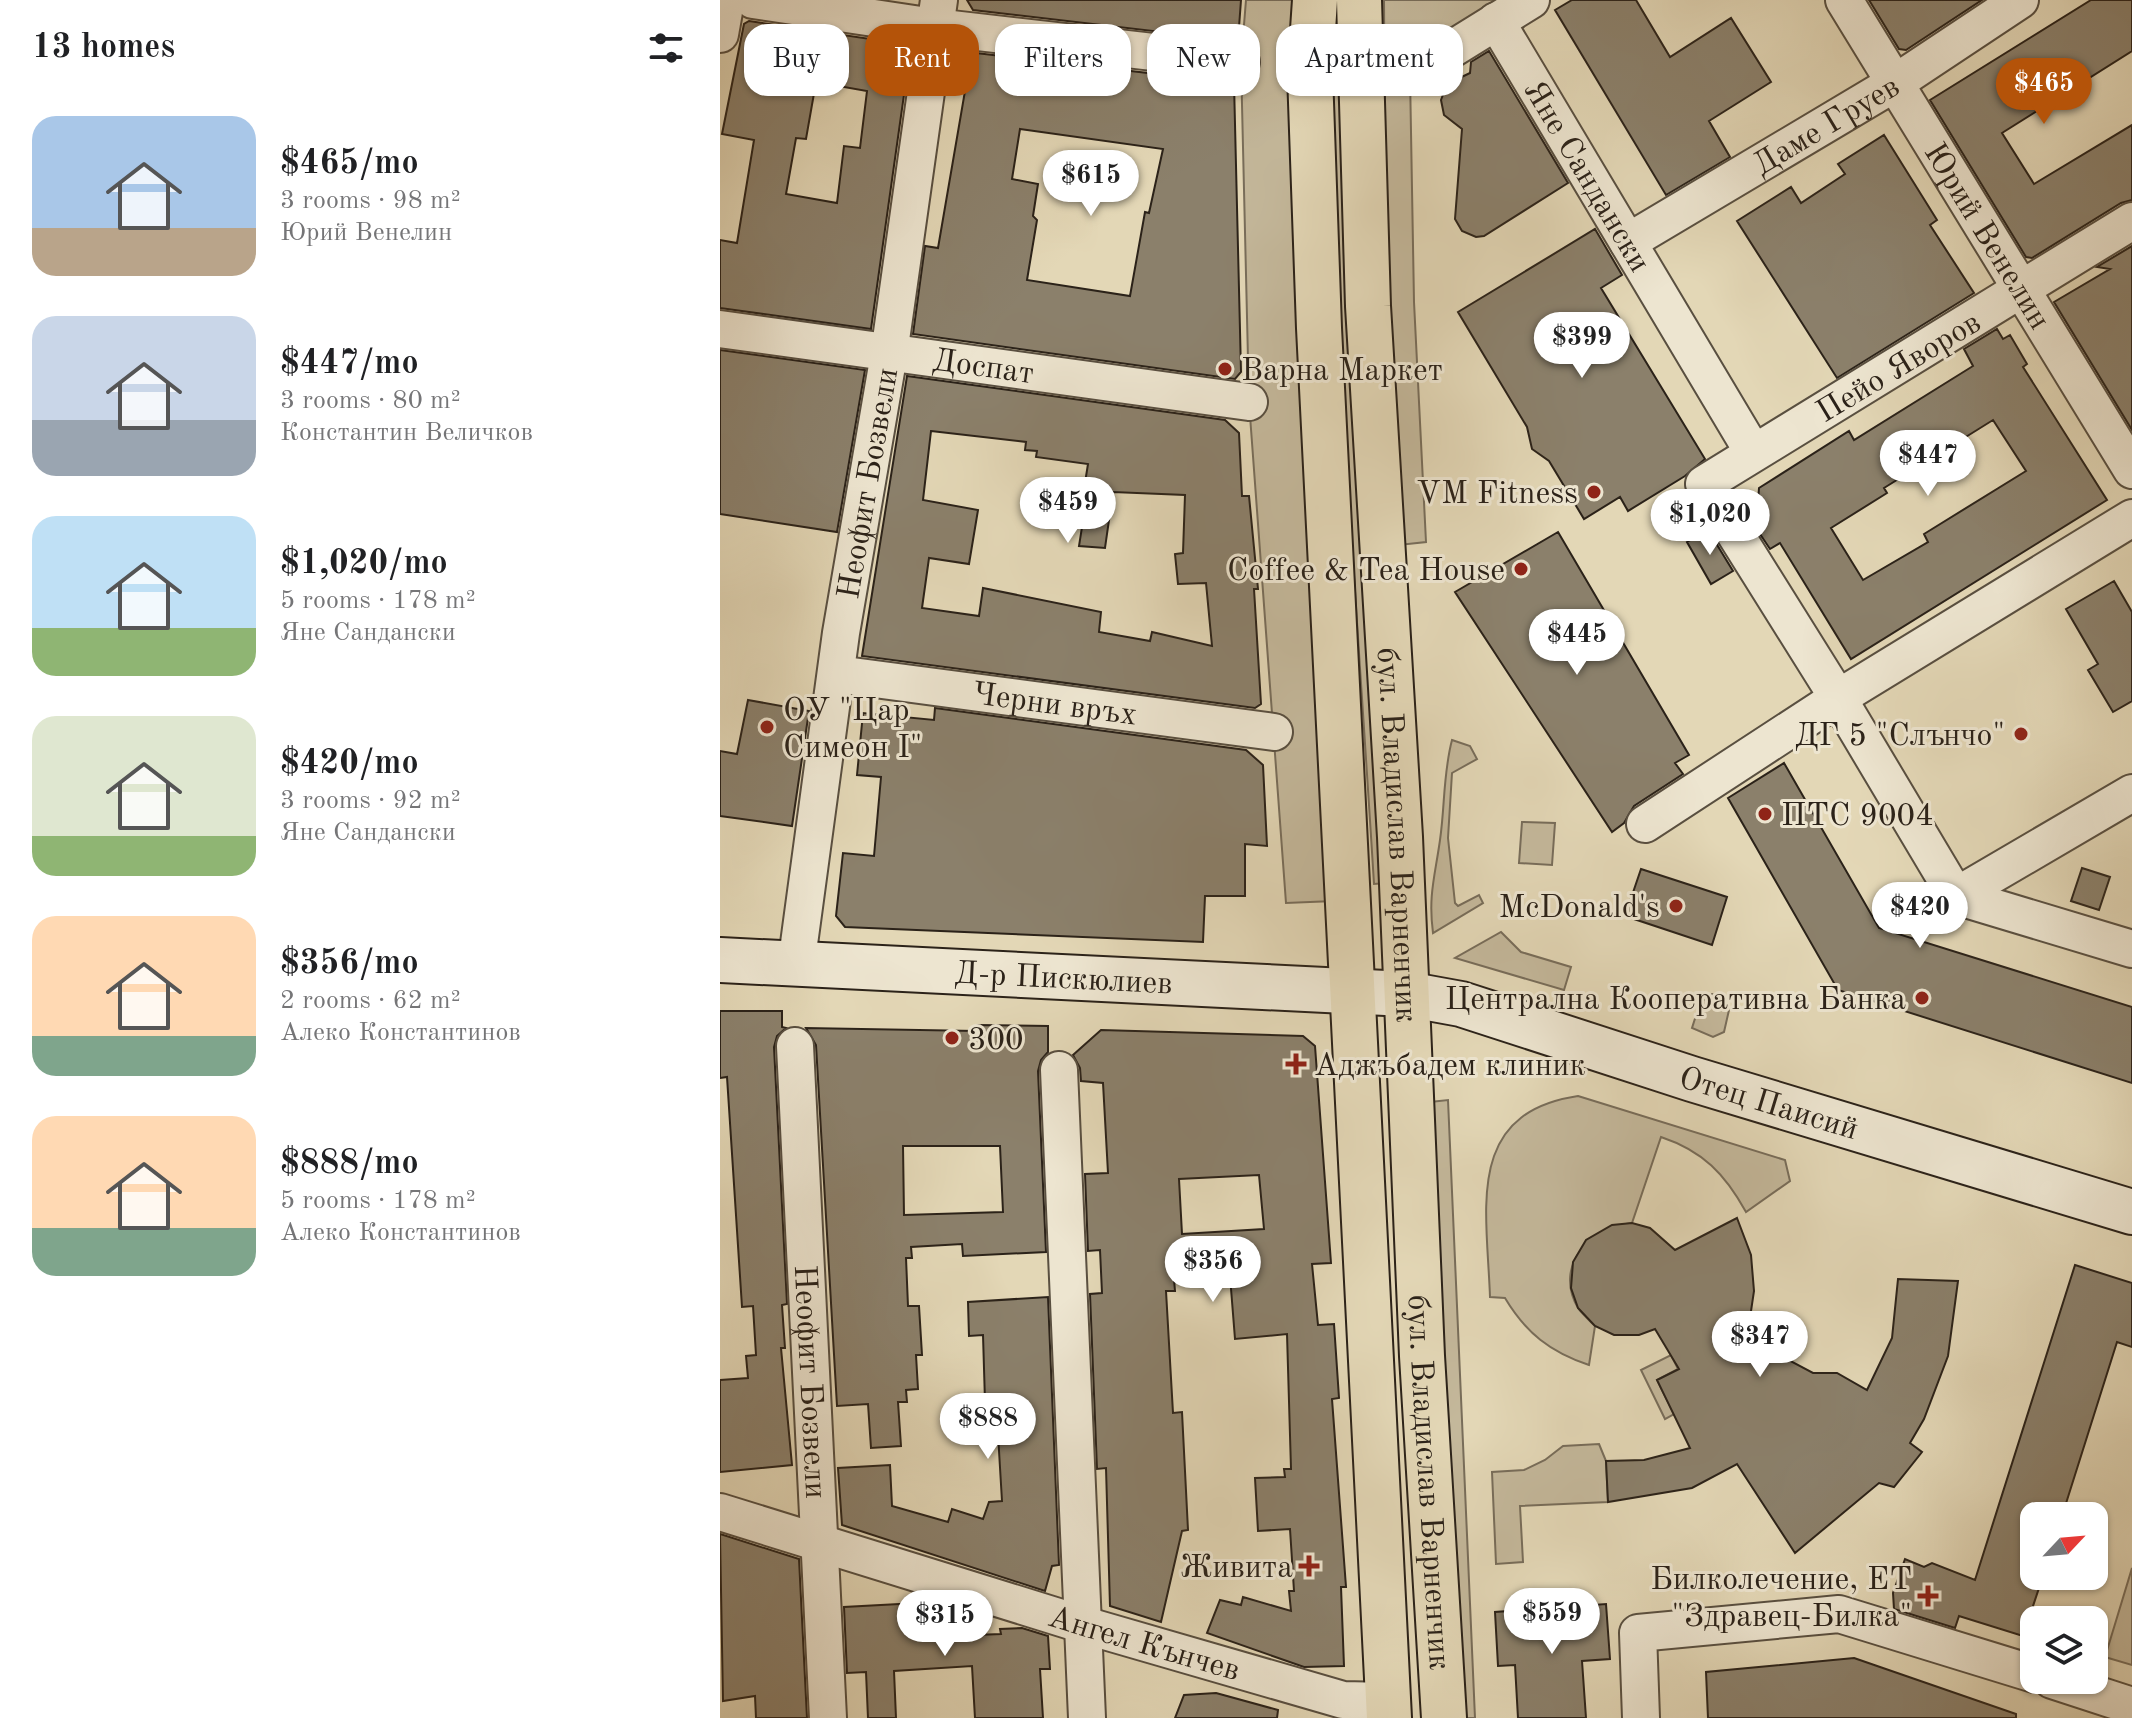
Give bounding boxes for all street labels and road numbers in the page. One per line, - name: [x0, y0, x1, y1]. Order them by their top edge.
- street label: Даме Груев: [1749, 71, 1906, 183]
- street label: Яне Сандански: [1516, 76, 1655, 278]
- street label: Юрий Венелин: [1917, 138, 2055, 336]
- street label: Пейо Яворов: [1812, 307, 1987, 430]
- street label: Доспат: [930, 346, 1036, 391]
- street label: Неофит Бозвели: [834, 366, 905, 602]
- street label: бул. Владислав Варненчик: [1370, 646, 1421, 1024]
- street label: Черни връх: [970, 679, 1139, 733]
- street label: Д-р Пискюлиев: [954, 959, 1173, 1001]
- street label: Отец Паисий: [1674, 1063, 1861, 1147]
- street label: Неофит Бозвели: [787, 1264, 830, 1500]
- street label: бул. Владислав Варненчик: [1400, 1294, 1454, 1671]
- street label: Ангел Кънчев: [1044, 1602, 1243, 1688]

